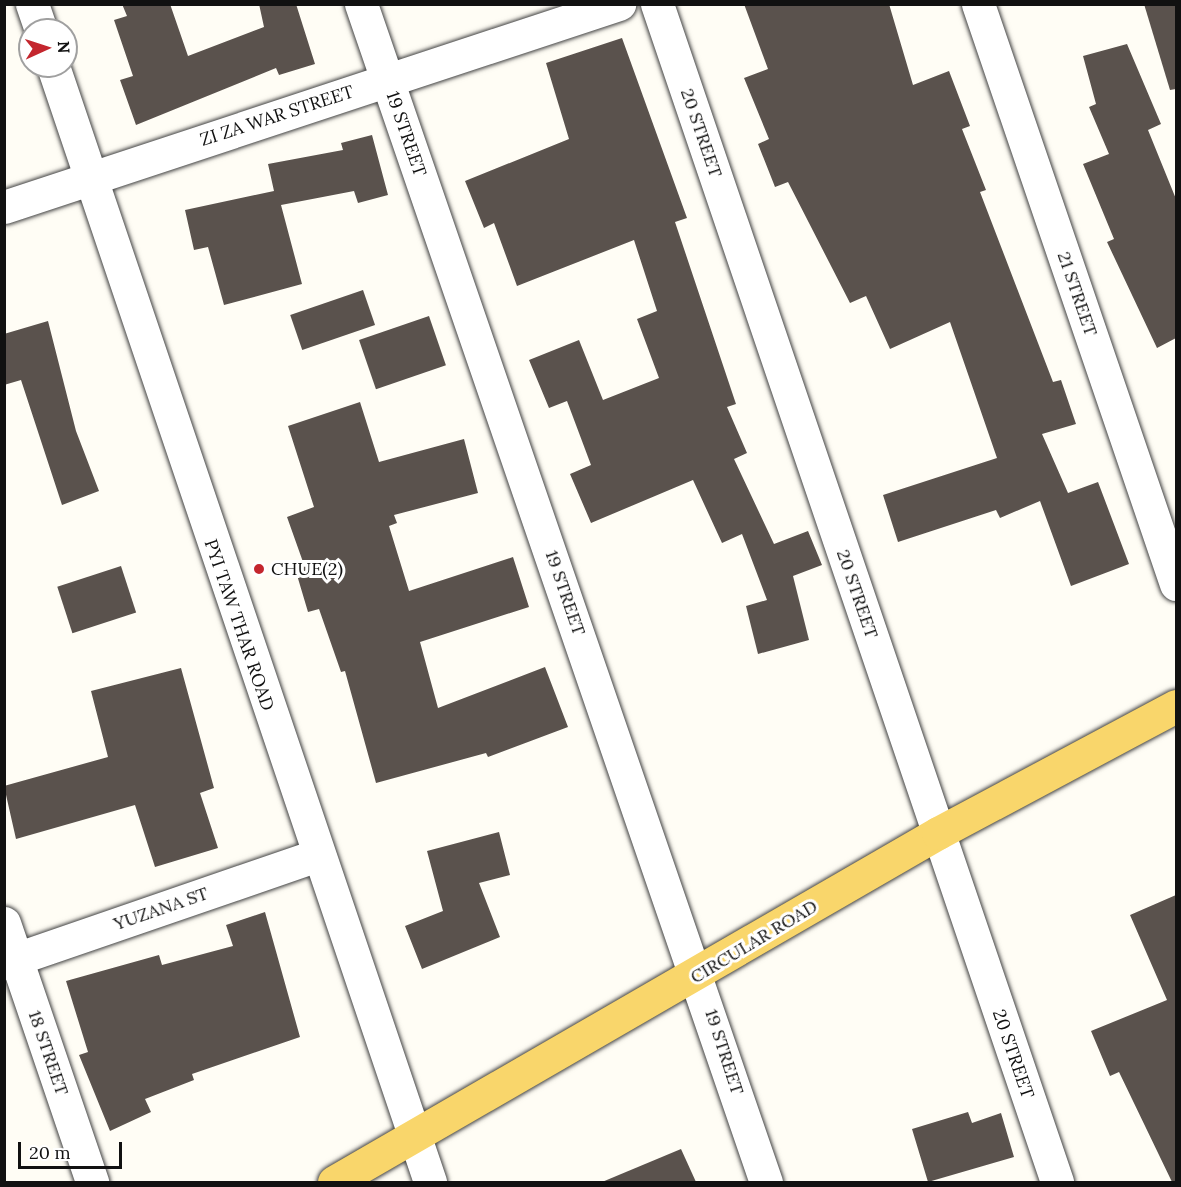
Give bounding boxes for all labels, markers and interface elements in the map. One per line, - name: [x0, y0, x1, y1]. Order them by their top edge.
- north arrow: [18, 18, 78, 78]
- text: N: [54, 40, 74, 54]
- street label: ZI ZA WAR STREET: [198, 81, 356, 151]
- street label: 20 STREET: [676, 86, 726, 180]
- street label: 19 STREET: [381, 89, 431, 179]
- street label: 21 STREET: [1052, 249, 1102, 339]
- street label: PYI TAW THAR ROAD: [199, 536, 279, 714]
- street label: 20 STREET: [832, 547, 882, 641]
- street label: 19 STREET: [540, 548, 590, 638]
- place label: CHUE(2): [271, 558, 343, 580]
- marker: CHUE(2): [252, 562, 266, 576]
- street label: YUZANA ST: [111, 883, 211, 935]
- street label: CIRCULAR ROAD: [687, 896, 821, 988]
- street label: 19 STREET: [700, 1007, 748, 1097]
- street label: 20 STREET: [988, 1007, 1038, 1101]
- street label: 18 STREET: [23, 1008, 73, 1098]
- scale bar: [21, 1130, 124, 1168]
- text: 20 m: [29, 1141, 71, 1164]

